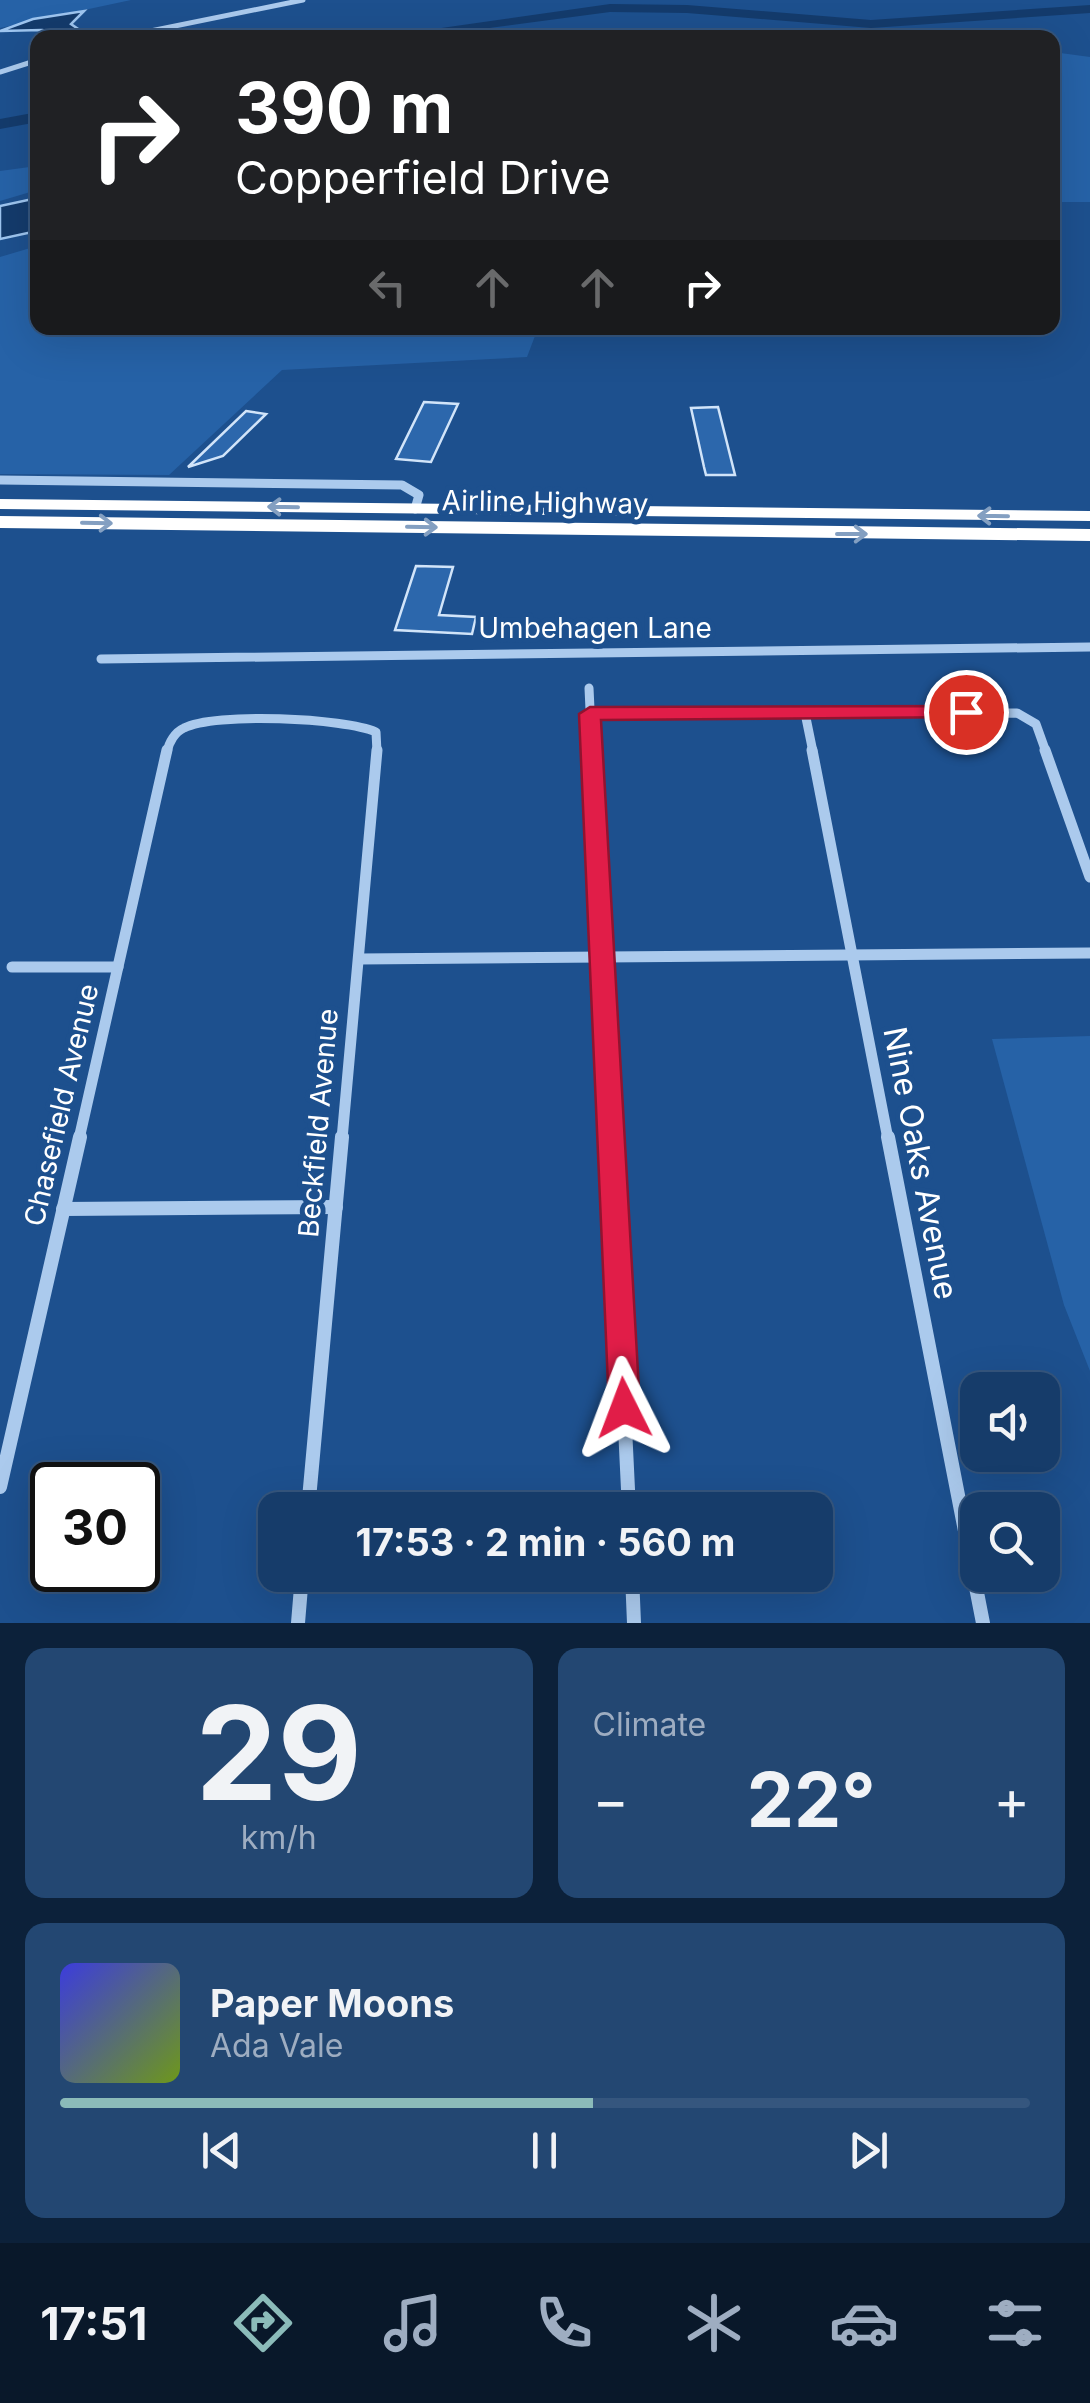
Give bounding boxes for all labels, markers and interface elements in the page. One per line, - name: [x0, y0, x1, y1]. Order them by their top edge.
- text: 390 m: [235, 65, 453, 150]
- icon: right: [70, 70, 200, 200]
- text: Copperfield Drive: [235, 150, 610, 205]
- icon: left: [360, 260, 415, 315]
- icon: ahead: [465, 260, 520, 315]
- icon: ahead: [570, 260, 625, 315]
- icon: right: [675, 260, 730, 315]
- street label: Airline Highway: [441, 483, 649, 521]
- one-way arrow: [267, 498, 300, 516]
- one-way arrow: [977, 506, 1010, 526]
- one-way arrow: [80, 514, 113, 532]
- one-way arrow: [406, 518, 438, 537]
- one-way arrow: [836, 524, 868, 544]
- street label: Umbehagen Lane: [478, 611, 712, 645]
- pin: [924, 670, 1009, 755]
- icon: arrive: [939, 685, 994, 740]
- street label: Chasefield Avenue: [17, 981, 105, 1229]
- street label: Beckfield Avenue: [291, 1007, 345, 1239]
- street label: Nine Oaks Avenue: [875, 1023, 967, 1303]
- position arrow: [572, 1356, 676, 1460]
- map controls: [960, 1372, 1060, 1592]
- button: sound: [960, 1372, 1060, 1472]
- speed limit sign: 30: [30, 1462, 160, 1592]
- button: search: [960, 1492, 1060, 1592]
- text: 17:53 · 2 min · 560 m: [356, 1519, 735, 1565]
- text: 29: [196, 1674, 362, 1831]
- text: Climate: [593, 1705, 706, 1744]
- text: 22°: [747, 1754, 876, 1845]
- text: −: [593, 1767, 629, 1833]
- text: +: [994, 1767, 1030, 1833]
- text: km/h: [241, 1818, 317, 1857]
- text: Paper Moons: [210, 1980, 454, 2026]
- text: Ada Vale: [210, 2026, 343, 2065]
- icon: previous: [194, 2123, 249, 2178]
- icon: pause: [517, 2123, 572, 2178]
- icon: next: [841, 2123, 896, 2178]
- icon: directions: [228, 2288, 298, 2358]
- icon: music: [378, 2288, 448, 2358]
- icon: phone: [529, 2288, 599, 2358]
- icon: climate: [679, 2288, 749, 2358]
- icon: car: [829, 2288, 899, 2358]
- icon: filters: [980, 2288, 1050, 2358]
- text: 17:51: [40, 2296, 147, 2351]

